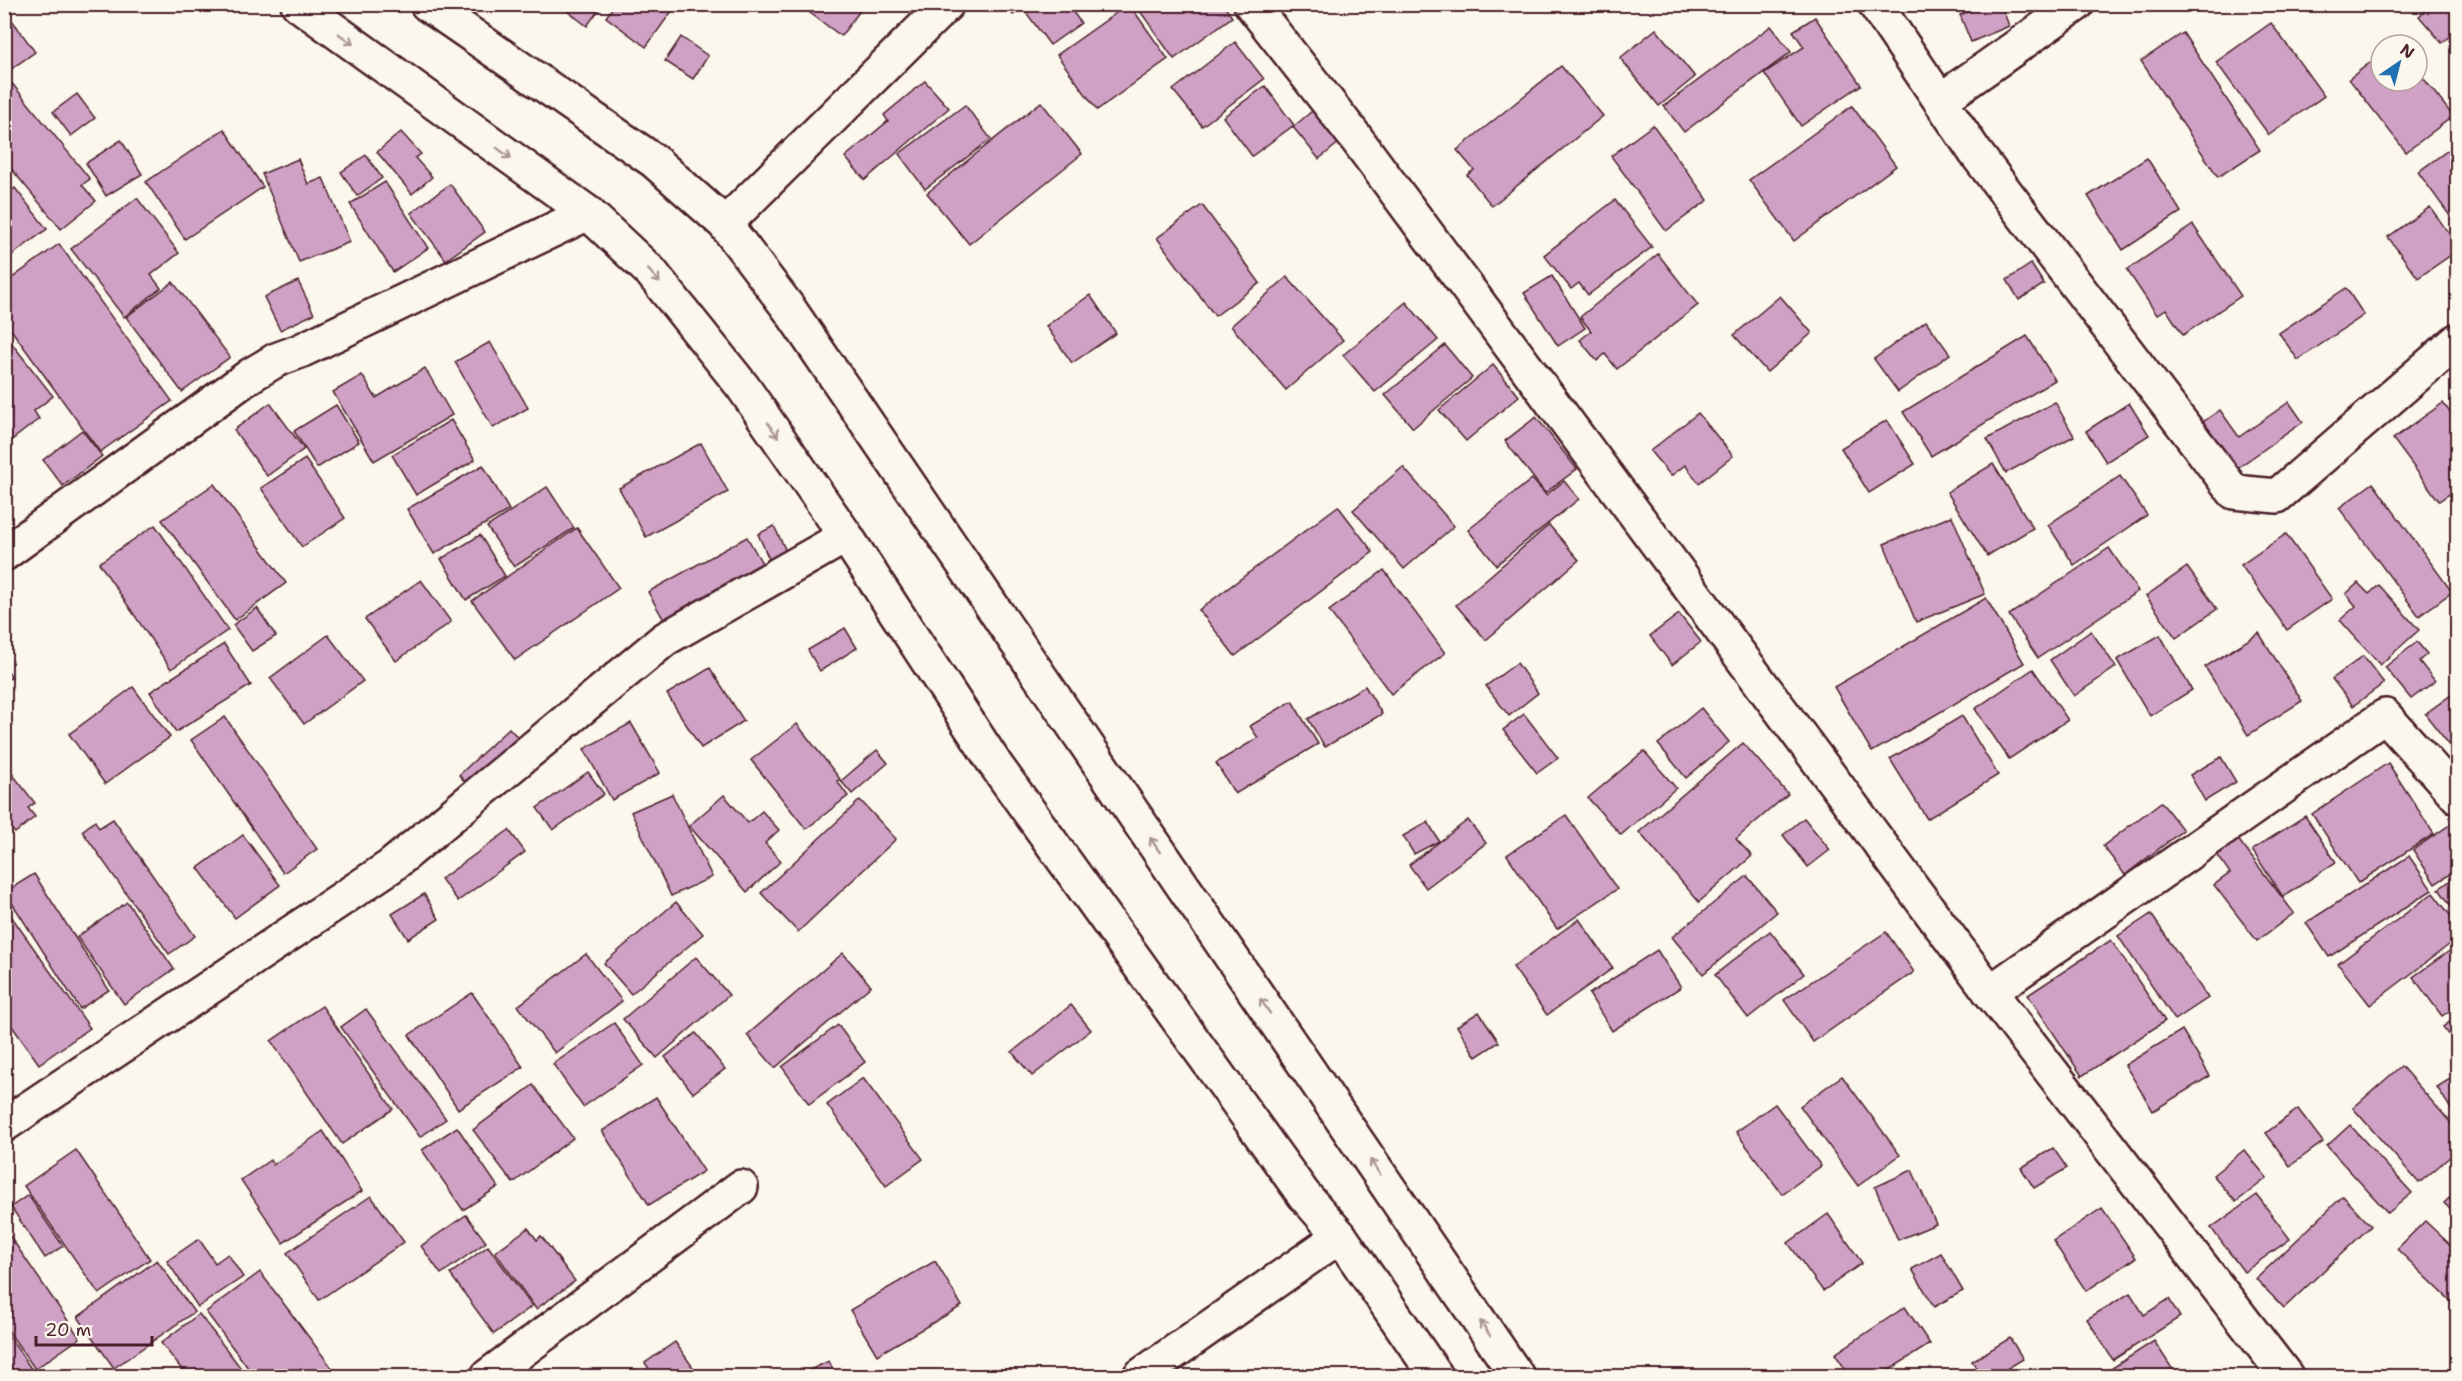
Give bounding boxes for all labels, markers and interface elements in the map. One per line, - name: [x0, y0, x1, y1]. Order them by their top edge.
- one-way arrow: [337, 33, 353, 45]
- north arrow: [2369, 33, 2429, 93]
- text: N: [2396, 39, 2419, 63]
- one-way arrow: [495, 147, 511, 159]
- one-way arrow: [647, 268, 661, 283]
- one-way arrow: [767, 422, 779, 438]
- one-way arrow: [1149, 837, 1161, 854]
- one-way arrow: [1259, 998, 1271, 1015]
- one-way arrow: [1369, 1159, 1381, 1176]
- scale bar: [36, 1309, 152, 1347]
- text: 20 m: [45, 1318, 91, 1342]
- one-way arrow: [1478, 1320, 1491, 1337]

